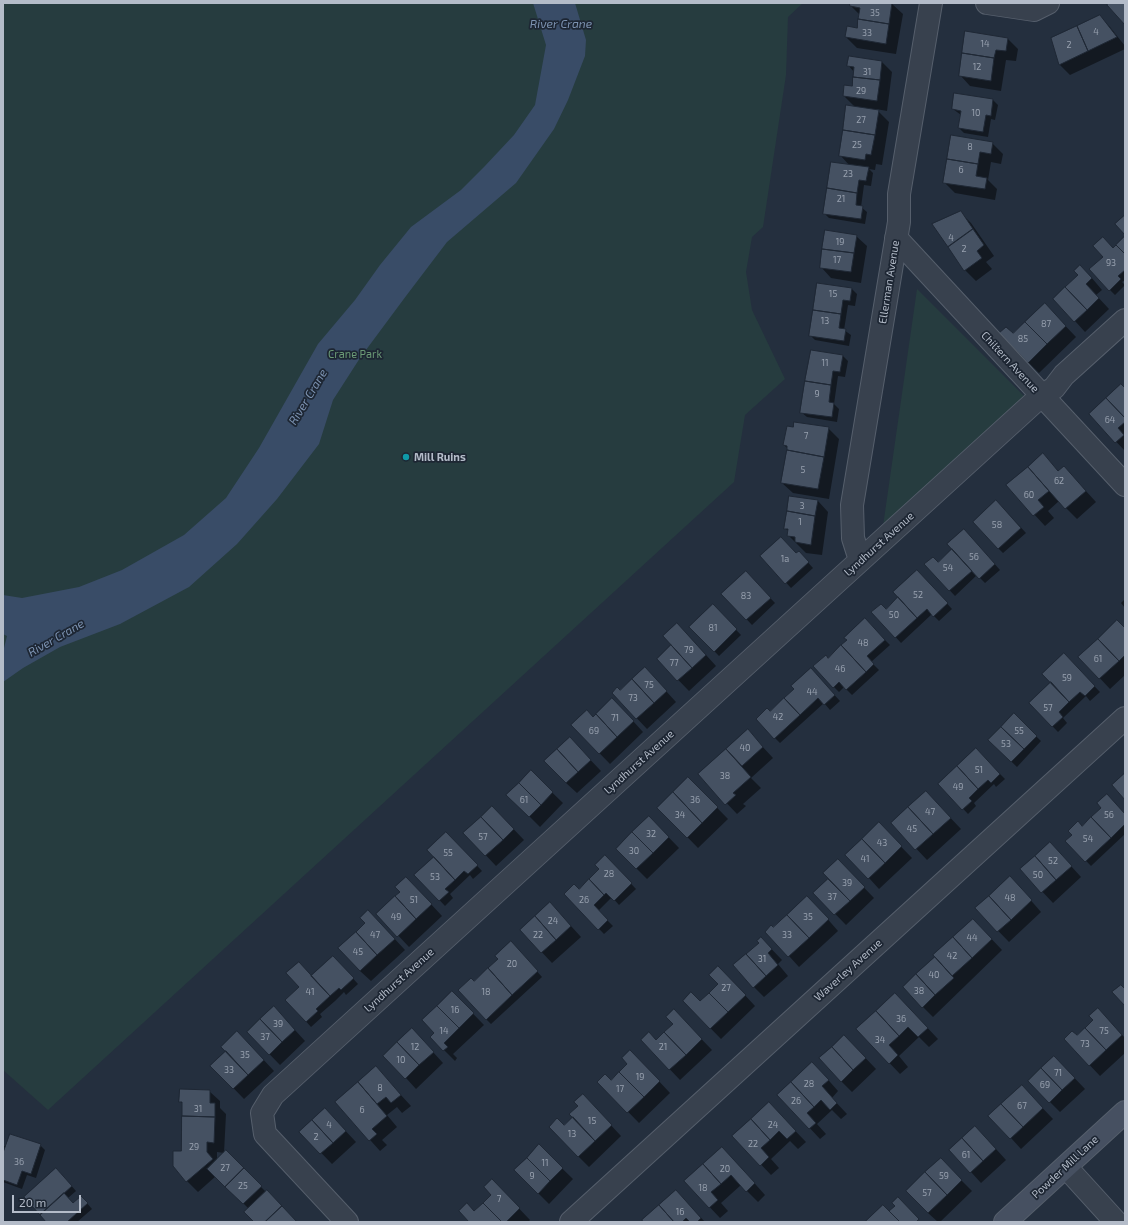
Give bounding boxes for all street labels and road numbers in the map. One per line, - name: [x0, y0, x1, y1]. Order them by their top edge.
- street label: Ellerman Avenue: [876, 239, 902, 325]
- street label: Chiltern Avenue: [978, 329, 1042, 395]
- street label: Lyndhurst Avenue: [841, 509, 917, 579]
- street label: Lyndhurst Avenue: [601, 727, 677, 797]
- street label: Waverley Avenue: [811, 936, 885, 1004]
- street label: Lyndhurst Avenue: [361, 945, 437, 1015]
- street label: Powder Mill Lane: [1029, 1133, 1101, 1201]

